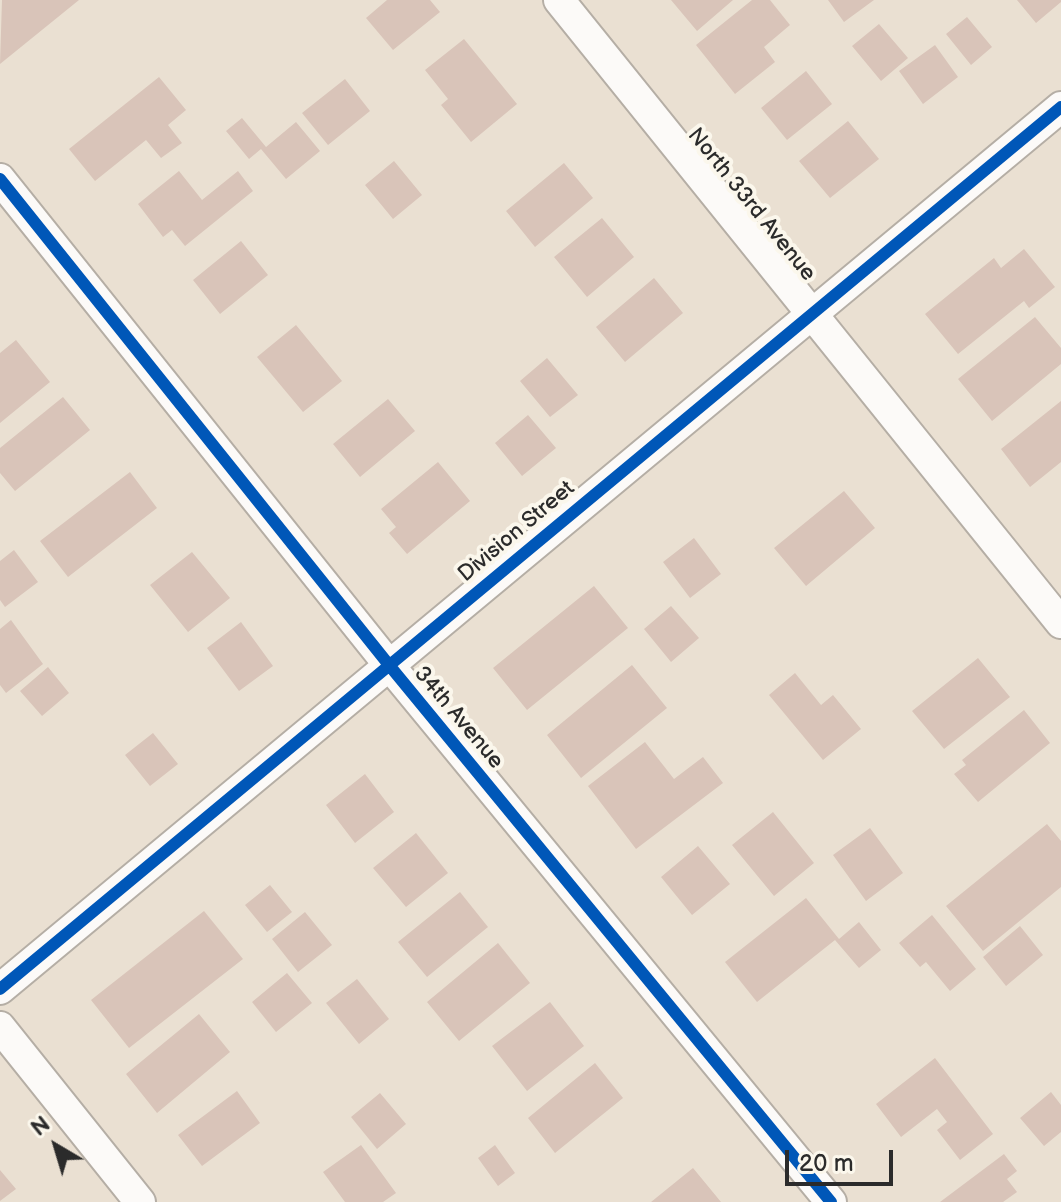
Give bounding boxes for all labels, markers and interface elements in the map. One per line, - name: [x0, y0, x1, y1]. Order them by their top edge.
- street label: North 33rd Avenue: [681, 123, 821, 287]
- street label: Division Street: [454, 476, 580, 588]
- street label: 34th Avenue: [408, 661, 508, 775]
- north arrow: [16, 1106, 96, 1186]
- text: N: [26, 1111, 56, 1142]
- scale bar: [789, 1134, 897, 1184]
- text: 20 m: [799, 1149, 854, 1178]

